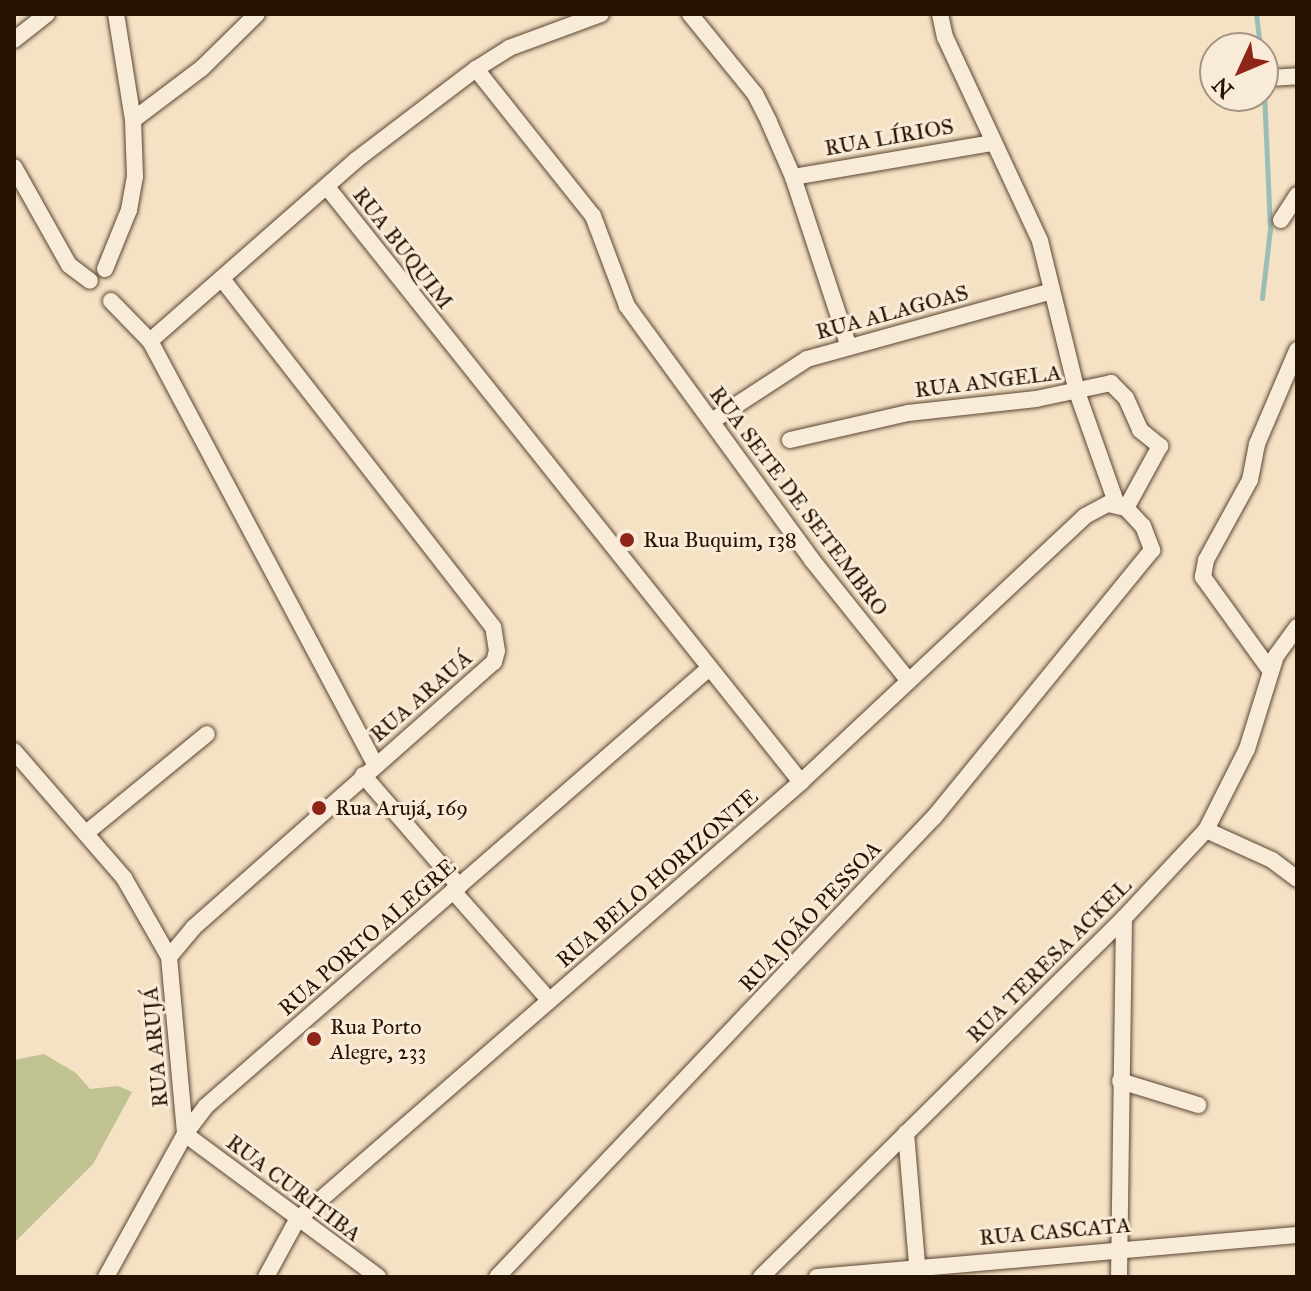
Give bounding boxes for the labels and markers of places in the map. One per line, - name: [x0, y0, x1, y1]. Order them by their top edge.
- place label: Rua Buquim, 138: [643, 527, 797, 553]
- marker: Rua Buquim, 138: [618, 531, 636, 549]
- place label: Rua Arujá, 169: [335, 795, 468, 821]
- marker: Rua Arujá, 169: [310, 799, 328, 817]
- place label: Rua Porto Alegre, 233: [330, 1013, 426, 1064]
- marker: Rua Porto Alegre, 233: [305, 1030, 323, 1048]

